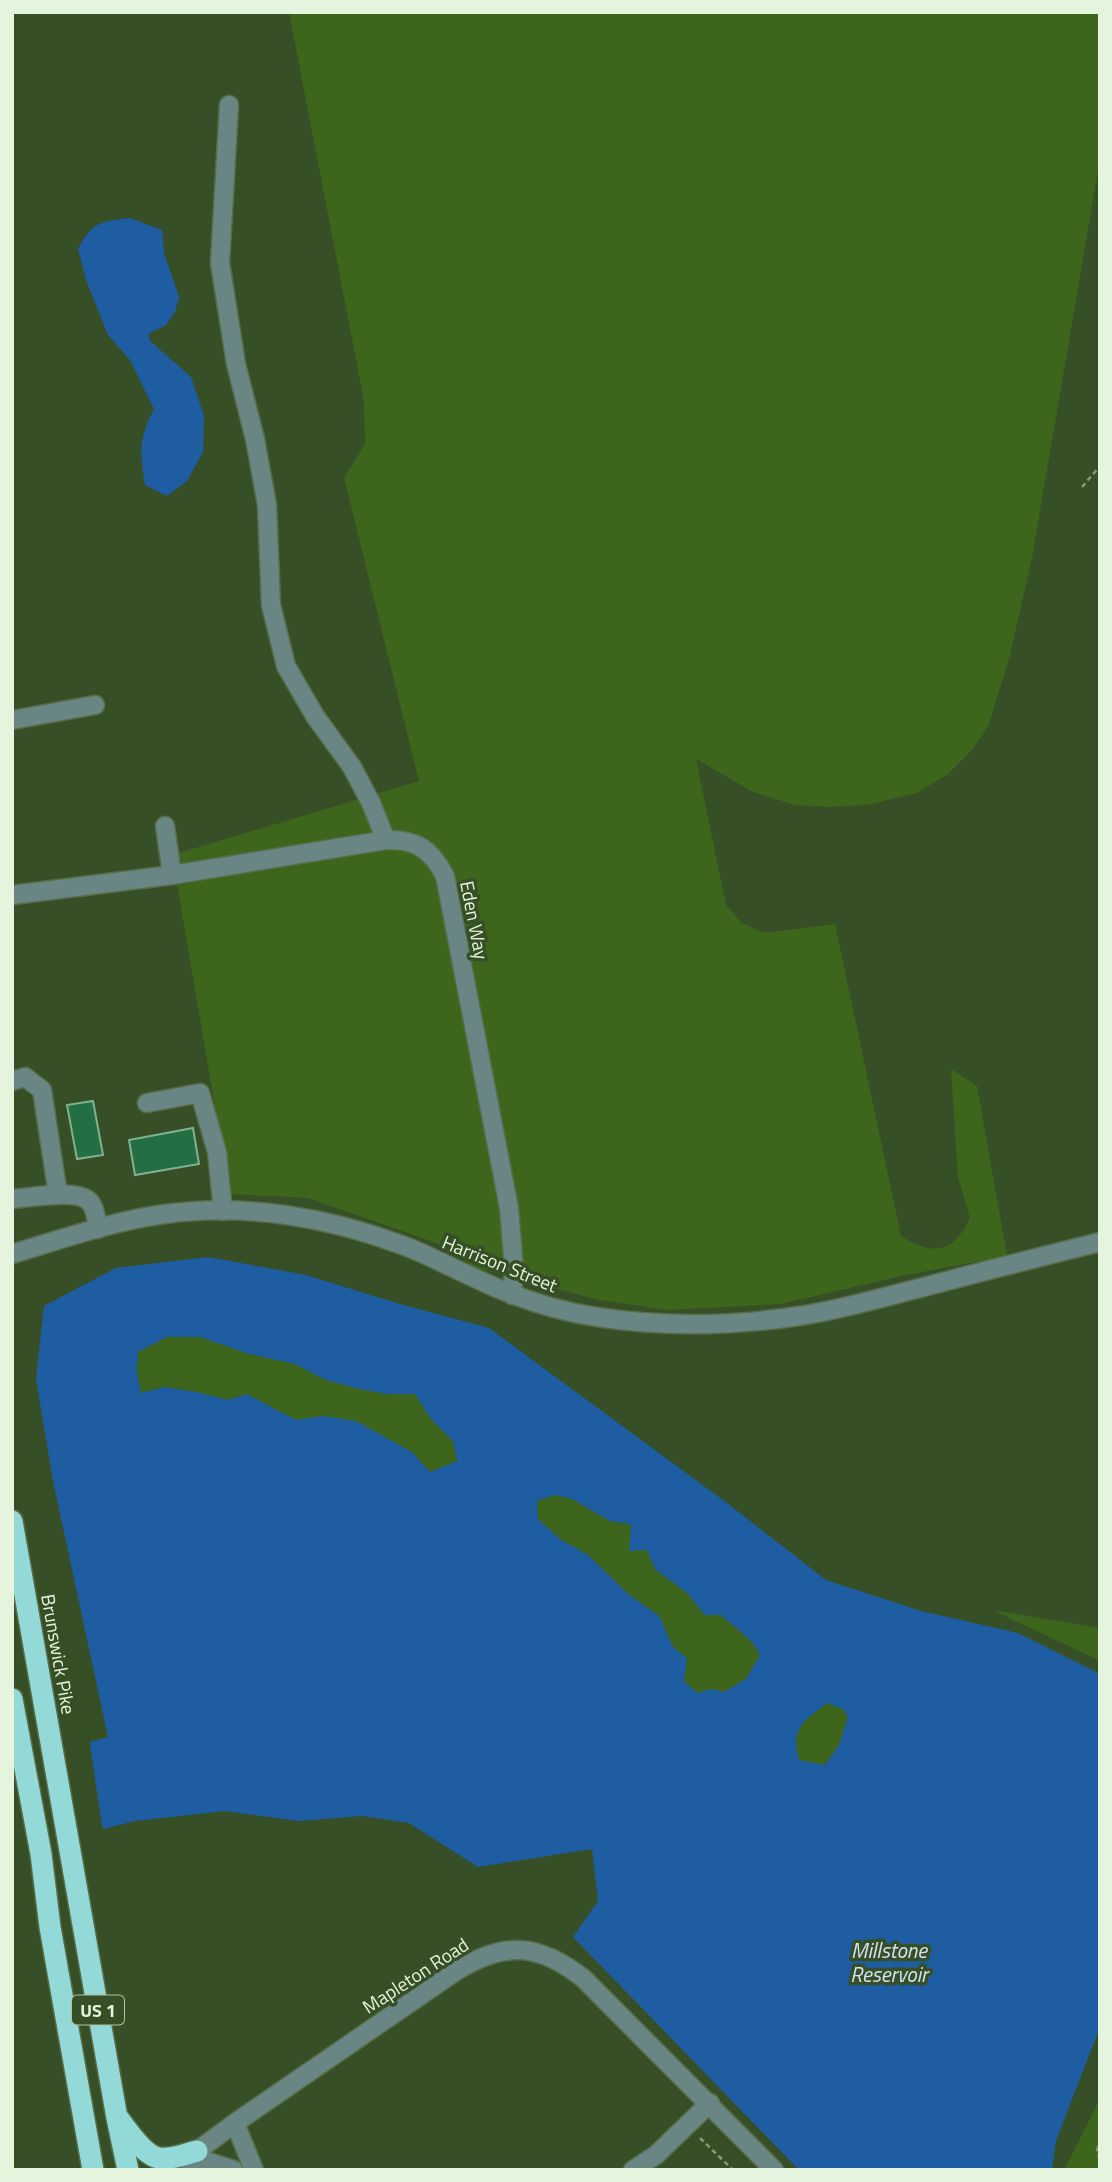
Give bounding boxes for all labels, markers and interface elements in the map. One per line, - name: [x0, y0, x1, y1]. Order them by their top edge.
- street label: Eden Way: [453, 878, 497, 962]
- street label: Harrison Street: [438, 1227, 562, 1299]
- street label: Brunswick Pike: [34, 1592, 84, 1716]
- street label: Mapleton Road: [356, 1930, 474, 2020]
- water label: Millstone Reservoir: [850, 1934, 930, 1990]
- road number: US 1: [72, 1996, 124, 2024]

